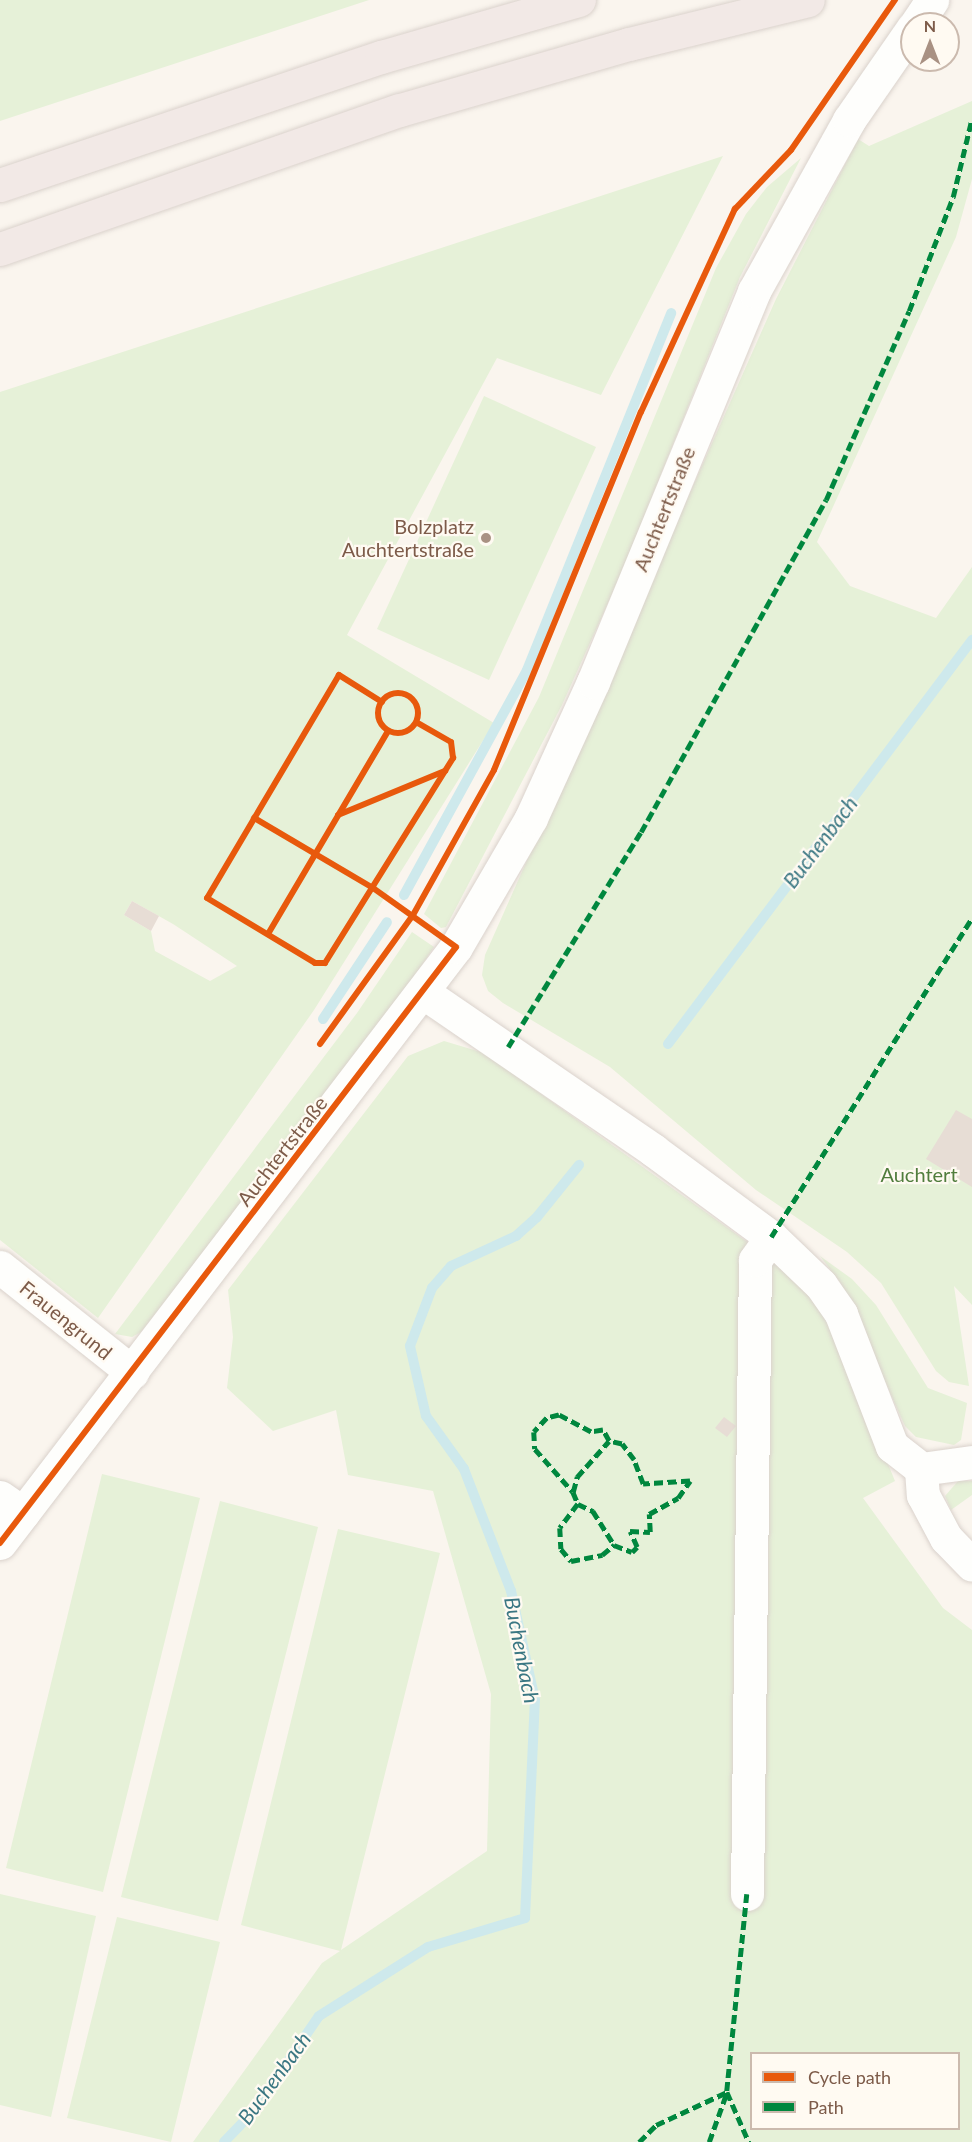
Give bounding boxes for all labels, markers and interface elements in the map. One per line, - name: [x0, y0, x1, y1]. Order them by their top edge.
- north arrow: [900, 12, 960, 72]
- text: N: [924, 16, 936, 35]
- street label: Auchtertstraße: [628, 443, 700, 575]
- place label: Bolzplatz Auchtertstraße: [342, 514, 474, 561]
- marker: Bolzplatz Auchtertstraße: [479, 531, 493, 545]
- water label: Buchenbach: [777, 791, 863, 893]
- street label: Auchtertstraße: [232, 1092, 332, 1210]
- park label: Auchtert: [880, 1162, 958, 1186]
- street label: Frauengrund: [15, 1276, 117, 1364]
- water label: Buchenbach: [499, 1595, 545, 1705]
- water label: Buchenbach: [232, 2027, 316, 2129]
- legend: [750, 2052, 960, 2130]
- text: Cycle path: [808, 2066, 891, 2088]
- text: Path: [808, 2096, 844, 2118]

